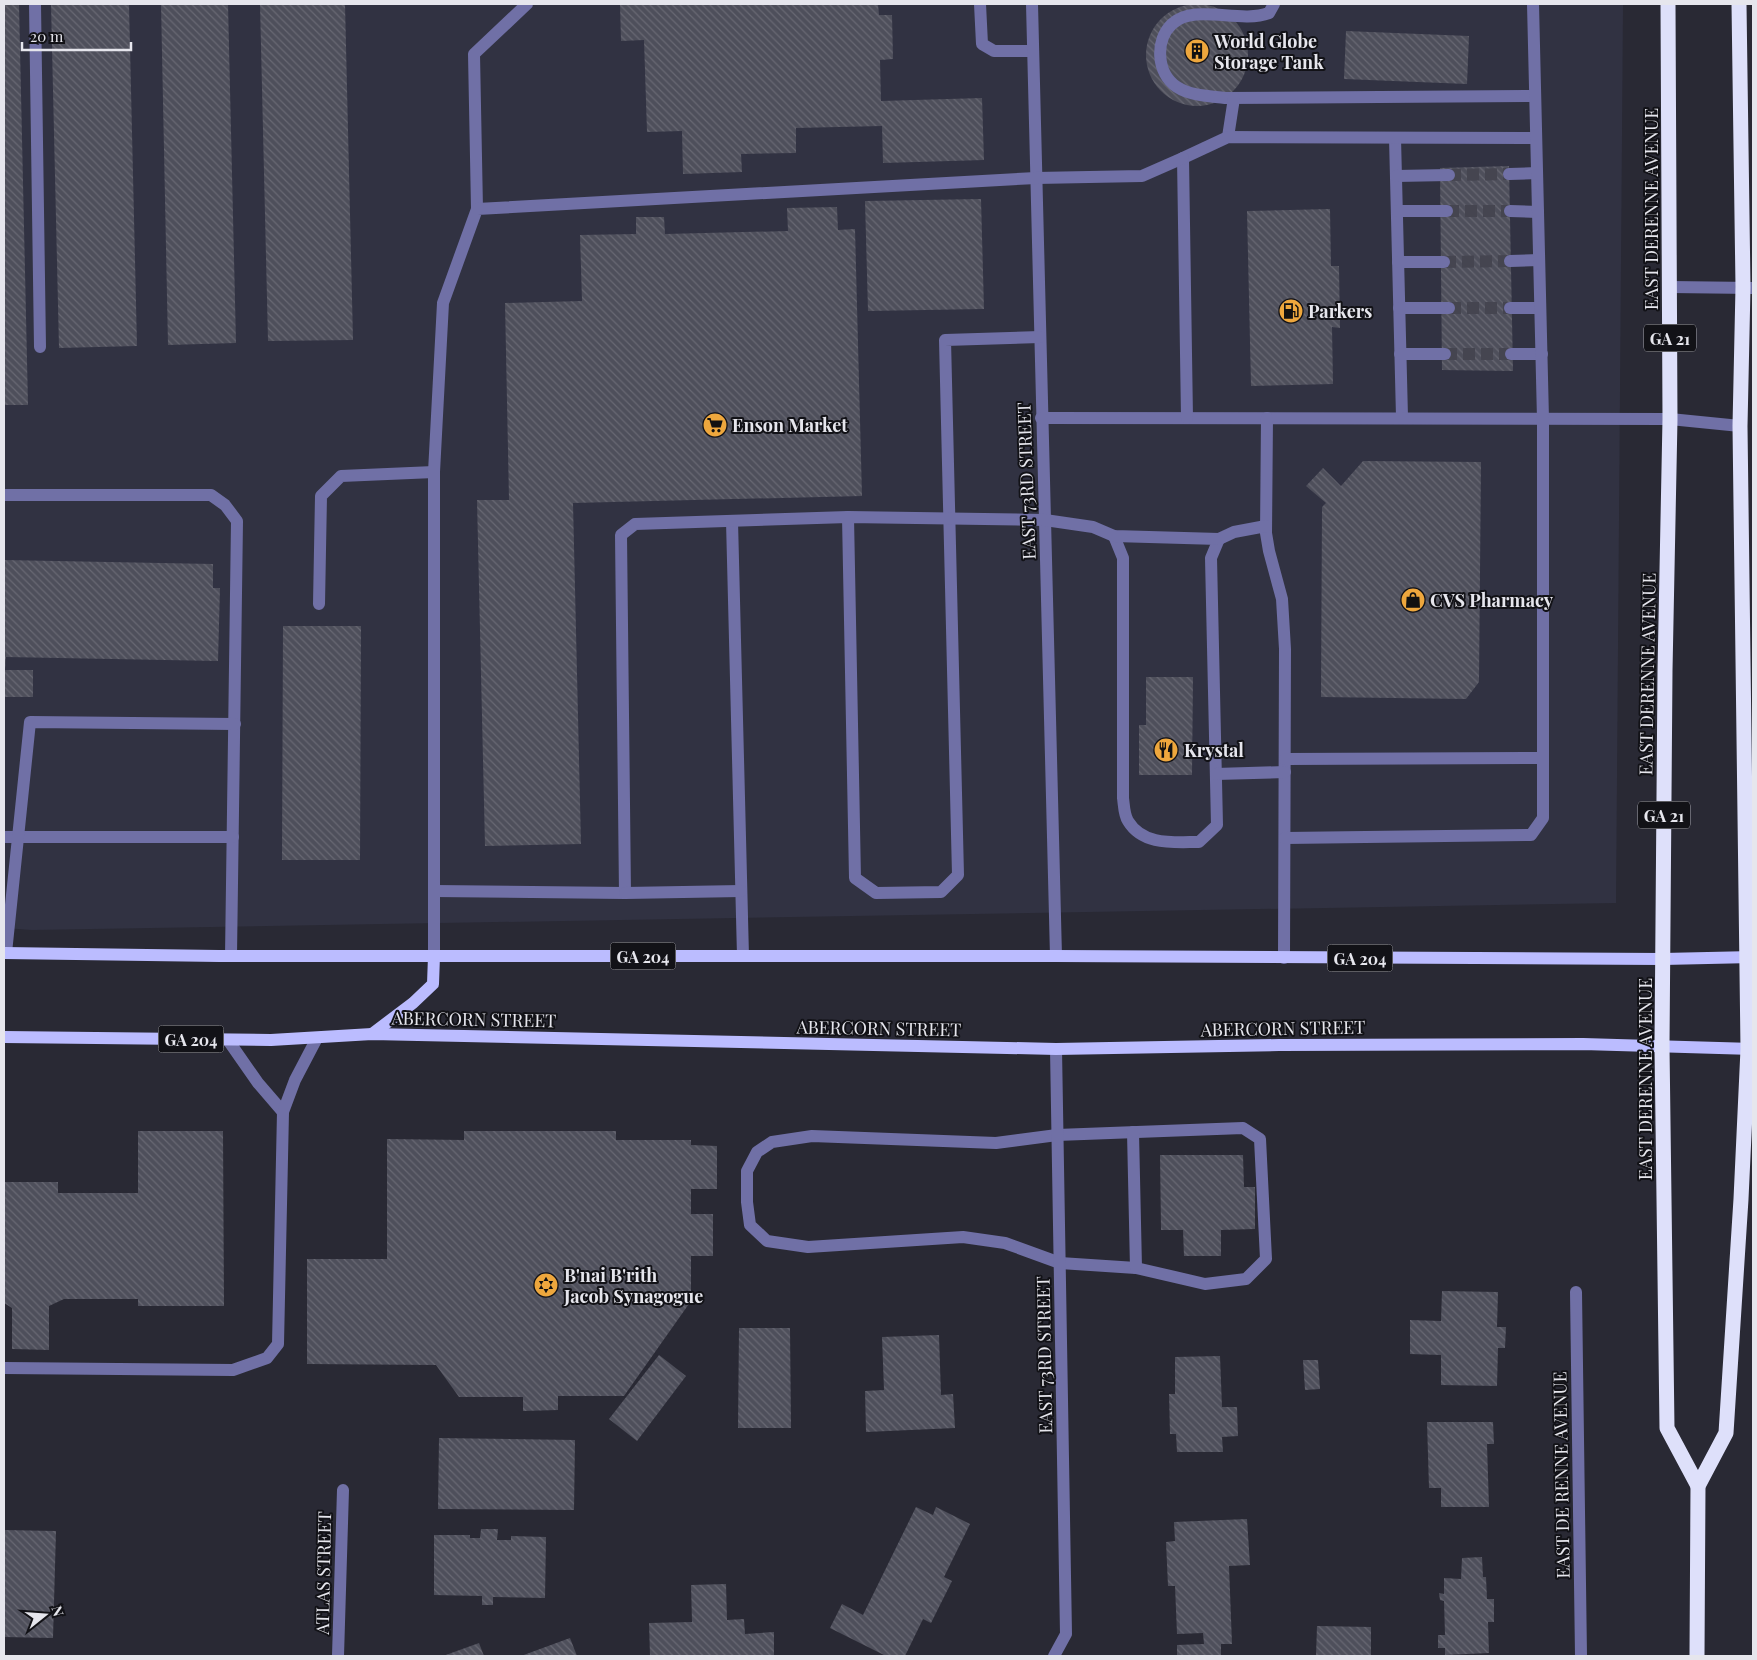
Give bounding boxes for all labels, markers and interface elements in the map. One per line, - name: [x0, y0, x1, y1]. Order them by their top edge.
- scale bar: [22, 20, 131, 52]
- text: 20 m: [30, 26, 64, 46]
- place label: World Globe Storage Tank: [1213, 29, 1324, 74]
- building icon: World Globe Storage Tank: [1184, 38, 1210, 64]
- street label: EAST DERENNE AVENUE: [1639, 108, 1663, 310]
- fuel station icon: Parkers: [1278, 298, 1304, 324]
- place label: Parkers: [1308, 299, 1372, 323]
- road number: GA 21: [1644, 324, 1696, 352]
- street label: EAST 73RD STREET: [1011, 402, 1041, 560]
- supermarket icon: Enson Market: [702, 412, 728, 438]
- place label: Enson Market: [732, 413, 848, 437]
- street label: EAST DERENNE AVENUE: [1633, 572, 1661, 776]
- shop icon: CVS Pharmacy: [1400, 587, 1426, 613]
- place label: CVS Pharmacy: [1430, 588, 1554, 612]
- restaurant icon: Krystal: [1153, 737, 1179, 763]
- place label: Krystal: [1184, 738, 1244, 762]
- road number: GA 21: [1638, 802, 1690, 828]
- road number: GA 204: [610, 942, 676, 969]
- road number: GA 204: [1328, 944, 1392, 971]
- street label: EAST DERENNE AVENUE: [1633, 978, 1657, 1180]
- street label: ABERCORN STREET: [390, 1006, 557, 1032]
- street label: ABERCORN STREET: [795, 1015, 962, 1041]
- street label: ABERCORN STREET: [1199, 1015, 1366, 1041]
- road number: GA 204: [158, 1026, 224, 1052]
- place label: B'nai B'rith Jacob Synagogue: [563, 1263, 703, 1308]
- synagogue icon: B'nai B'rith Jacob Synagogue: [533, 1272, 559, 1298]
- street label: EAST 73RD STREET: [1031, 1276, 1057, 1434]
- street label: EAST DE RENNE AVENUE: [1547, 1371, 1575, 1579]
- street label: ATLAS STREET: [310, 1511, 336, 1636]
- north arrow: [20, 1590, 70, 1640]
- text: N: [47, 1603, 68, 1619]

